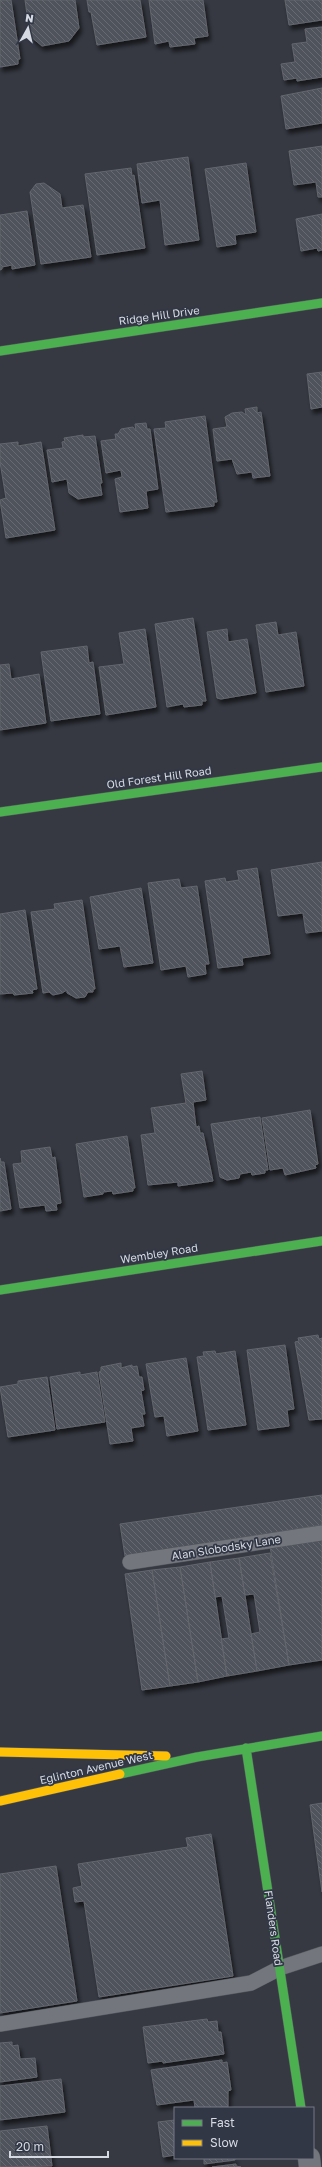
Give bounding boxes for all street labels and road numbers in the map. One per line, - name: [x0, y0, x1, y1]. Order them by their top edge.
- street label: Ridge Hill Drive: [118, 303, 200, 327]
- street label: Old Forest Hill Road: [106, 763, 212, 791]
- street label: Wembley Road: [119, 1240, 199, 1266]
- street label: Alan Slobodsky Lane: [170, 1532, 282, 1562]
- street label: Eglinton Avenue West: [38, 1748, 154, 1786]
- street label: Flanders Road: [262, 1889, 286, 1967]

